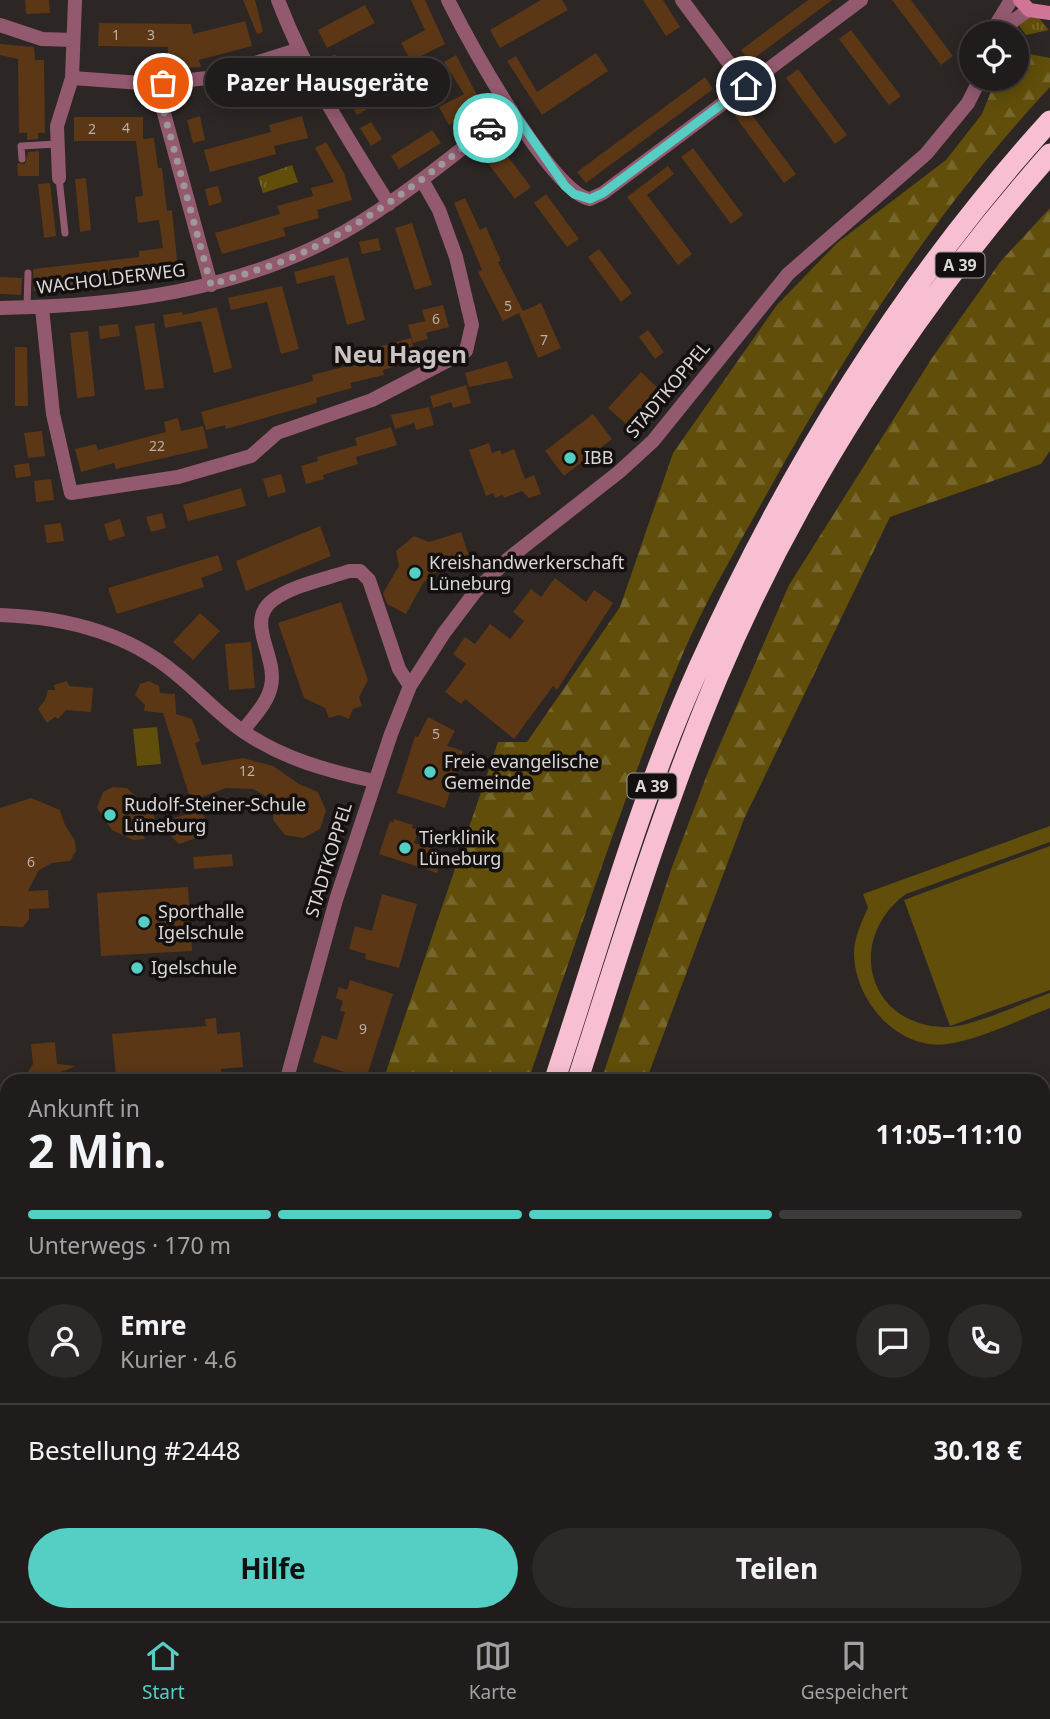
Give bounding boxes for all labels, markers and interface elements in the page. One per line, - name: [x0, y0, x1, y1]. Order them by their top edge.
- map controls: [959, 21, 1029, 91]
- button: locate: [959, 21, 1029, 91]
- house number: 1: [112, 25, 120, 44]
- house number: 3: [147, 25, 155, 44]
- pin: [133, 53, 193, 113]
- pin: [716, 56, 776, 116]
- callout: Pazer Hausgeräte: [205, 58, 450, 108]
- icon: bag: [144, 64, 182, 102]
- text: Pazer Hausgeräte: [226, 66, 429, 98]
- icon: home: [727, 67, 765, 105]
- courier: [453, 93, 523, 163]
- icon: car: [469, 109, 507, 147]
- house number: 4: [122, 118, 130, 137]
- house number: 2: [88, 119, 96, 138]
- road number: A 39: [936, 252, 984, 278]
- street label: WACHOLDERWEG: [35, 257, 187, 299]
- house number: 5: [504, 296, 512, 315]
- house number: 6: [432, 309, 440, 328]
- house number: 7: [540, 330, 548, 349]
- street label: STADTKOPPEL: [620, 336, 715, 443]
- district label: Neu Hagen: [333, 337, 467, 370]
- house number: 22: [149, 436, 165, 455]
- place label: IBB: [584, 445, 614, 469]
- marker: IBB: [562, 450, 578, 466]
- place label: Kreishandwerkerschaft Lüneburg: [429, 550, 625, 595]
- marker: Kreishandwerkerschaft Lüneburg: [407, 565, 423, 581]
- house number: 5: [432, 724, 440, 743]
- place label: Freie evangelische Gemeinde: [444, 749, 599, 794]
- house number: 12: [239, 761, 255, 780]
- marker: Freie evangelische Gemeinde: [422, 764, 438, 780]
- road number: A 39: [628, 774, 676, 799]
- place label: Rudolf-Steiner-Schule Lüneburg: [124, 792, 306, 837]
- street label: STADTKOPPEL: [299, 799, 357, 920]
- marker: Rudolf-Steiner-Schule Lüneburg: [102, 807, 118, 823]
- place label: Tierklinik Lüneburg: [419, 825, 501, 870]
- marker: Tierklinik Lüneburg: [397, 840, 413, 856]
- house number: 6: [27, 852, 35, 871]
- place label: Sporthalle Igelschule: [158, 899, 244, 944]
- marker: Sporthalle Igelschule: [136, 914, 152, 930]
- place label: Igelschule: [151, 955, 237, 979]
- marker: Igelschule: [129, 960, 145, 976]
- house number: 9: [359, 1019, 367, 1038]
- text: Ankunft in: [28, 1092, 140, 1124]
- text: 11:05–11:10: [875, 1116, 1022, 1152]
- text: 2 Min.: [28, 1119, 166, 1181]
- text: Unterwegs · 170 m: [28, 1229, 231, 1261]
- button: person: [28, 1304, 102, 1378]
- button: chat: [856, 1304, 930, 1378]
- button: phone: [948, 1304, 1022, 1378]
- text: Emre: [120, 1307, 187, 1343]
- text: Kurier · 4.6: [120, 1343, 237, 1375]
- text: Bestellung #2448: [28, 1432, 241, 1468]
- text: 30.18 €: [934, 1432, 1022, 1468]
- button: Hilfe: [28, 1528, 518, 1608]
- button: Teilen: [532, 1528, 1022, 1608]
- tab: Start: [142, 1637, 185, 1705]
- tab: Karte: [469, 1637, 517, 1705]
- tab: Gespeichert: [801, 1637, 908, 1705]

